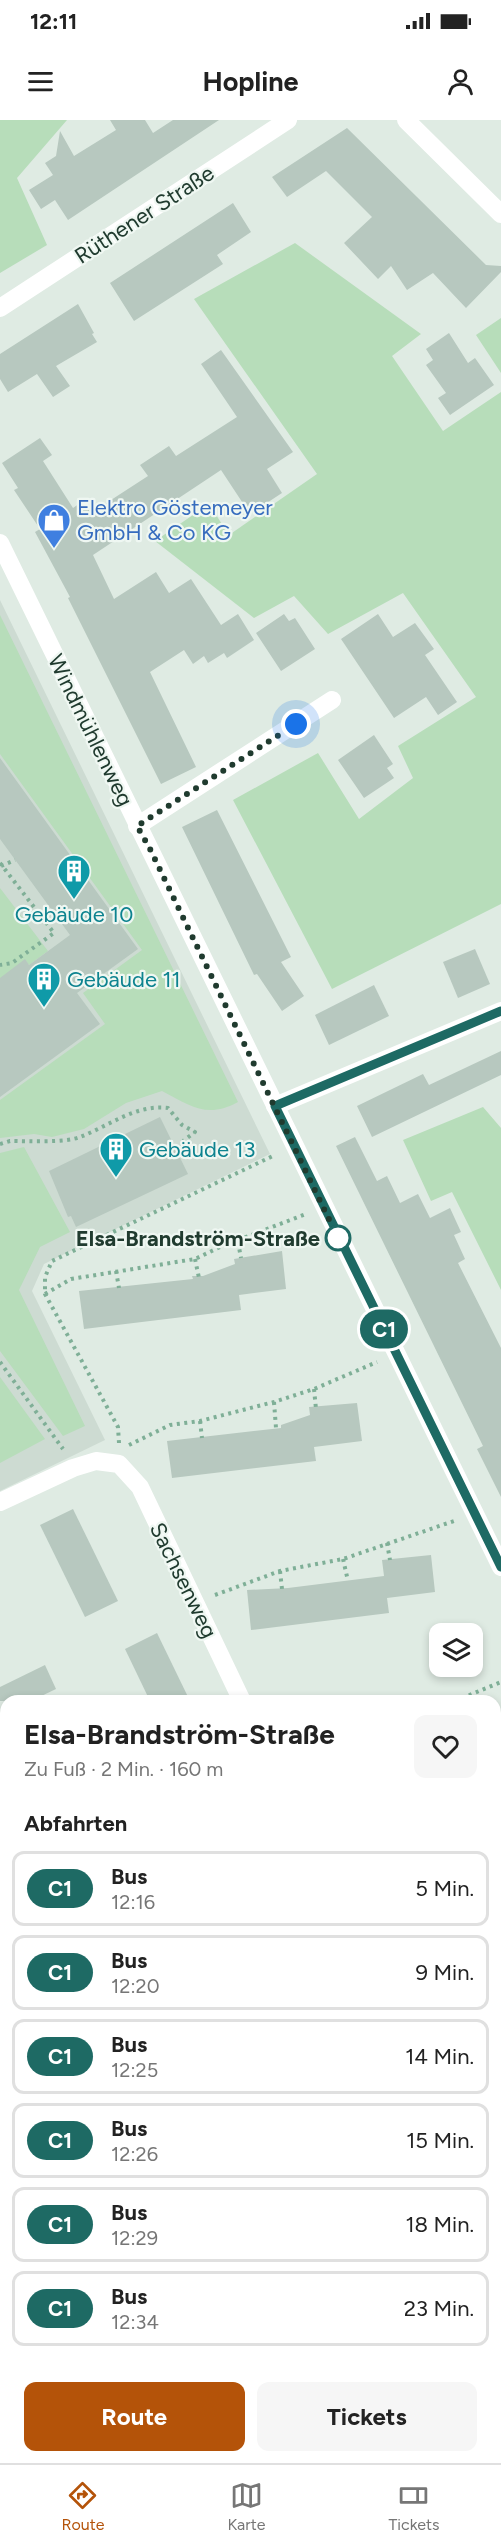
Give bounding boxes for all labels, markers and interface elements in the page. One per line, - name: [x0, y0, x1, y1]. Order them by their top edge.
- text: 12:11: [30, 8, 77, 35]
- icon: menu: [24, 65, 57, 98]
- text: Hopline: [202, 65, 299, 98]
- icon: person: [444, 65, 477, 98]
- street label: Rüthener Straße: [70, 159, 219, 270]
- place label: Elektro Göstemeyer GmbH & Co KG: [77, 494, 273, 546]
- shop icon: Elektro Göstemeyer GmbH & Co KG: [36, 502, 72, 549]
- street label: Windmühlenweg: [42, 650, 139, 811]
- your location: [281, 709, 311, 739]
- building icon: Gebäude 10: [56, 853, 92, 900]
- place label: Gebäude 10: [15, 901, 133, 928]
- building icon: Gebäude 11: [26, 961, 62, 1008]
- place label: Gebäude 11: [67, 966, 181, 993]
- building icon: Gebäude 13: [98, 1131, 134, 1178]
- place label: Gebäude 13: [139, 1136, 256, 1163]
- place label: Elsa-Brandström-Straße: [76, 1225, 320, 1252]
- marker: Elsa-Brandström-Straße: [325, 1225, 351, 1251]
- line badge: C1: [357, 1310, 411, 1348]
- text: C1: [372, 1317, 396, 1342]
- street label: Sachsenweg: [144, 1518, 223, 1642]
- map controls: [429, 1623, 483, 1677]
- button: layers: [429, 1623, 483, 1677]
- button: heart: [414, 1715, 477, 1778]
- text: Elsa-Brandström-Straße: [24, 1717, 335, 1751]
- text: Zu Fuß · 2 Min. · 160 m: [24, 1757, 223, 1781]
- text: Abfahrten: [24, 1810, 127, 1837]
- text: Bus: [111, 1863, 147, 1890]
- text: 5 Min.: [415, 1875, 474, 1902]
- text: C1: [48, 1876, 72, 1901]
- text: 12:16: [111, 1890, 155, 1914]
- text: Bus: [111, 1947, 147, 1974]
- text: 9 Min.: [416, 1959, 474, 1986]
- text: C1: [48, 1960, 72, 1985]
- text: 12:20: [111, 1974, 160, 1998]
- text: Bus: [111, 2031, 147, 2058]
- text: 14 Min.: [405, 2043, 474, 2070]
- text: C1: [48, 2044, 72, 2069]
- text: 12:25: [111, 2058, 158, 2082]
- text: Bus: [111, 2115, 147, 2142]
- text: 15 Min.: [406, 2127, 474, 2154]
- text: C1: [48, 2128, 72, 2153]
- text: 12:26: [111, 2142, 158, 2166]
- text: Bus: [111, 2199, 147, 2226]
- text: 18 Min.: [405, 2211, 474, 2238]
- text: C1: [48, 2212, 72, 2237]
- text: 12:29: [111, 2226, 158, 2250]
- text: Bus: [111, 2283, 147, 2310]
- text: 23 Min.: [404, 2295, 474, 2322]
- text: C1: [48, 2296, 72, 2321]
- text: 12:34: [111, 2310, 159, 2334]
- button: Route: [24, 2382, 245, 2451]
- button: Tickets: [257, 2382, 477, 2451]
- tab: Route: [62, 2479, 104, 2534]
- tab: Karte: [227, 2479, 265, 2534]
- tab: Tickets: [388, 2479, 439, 2534]

